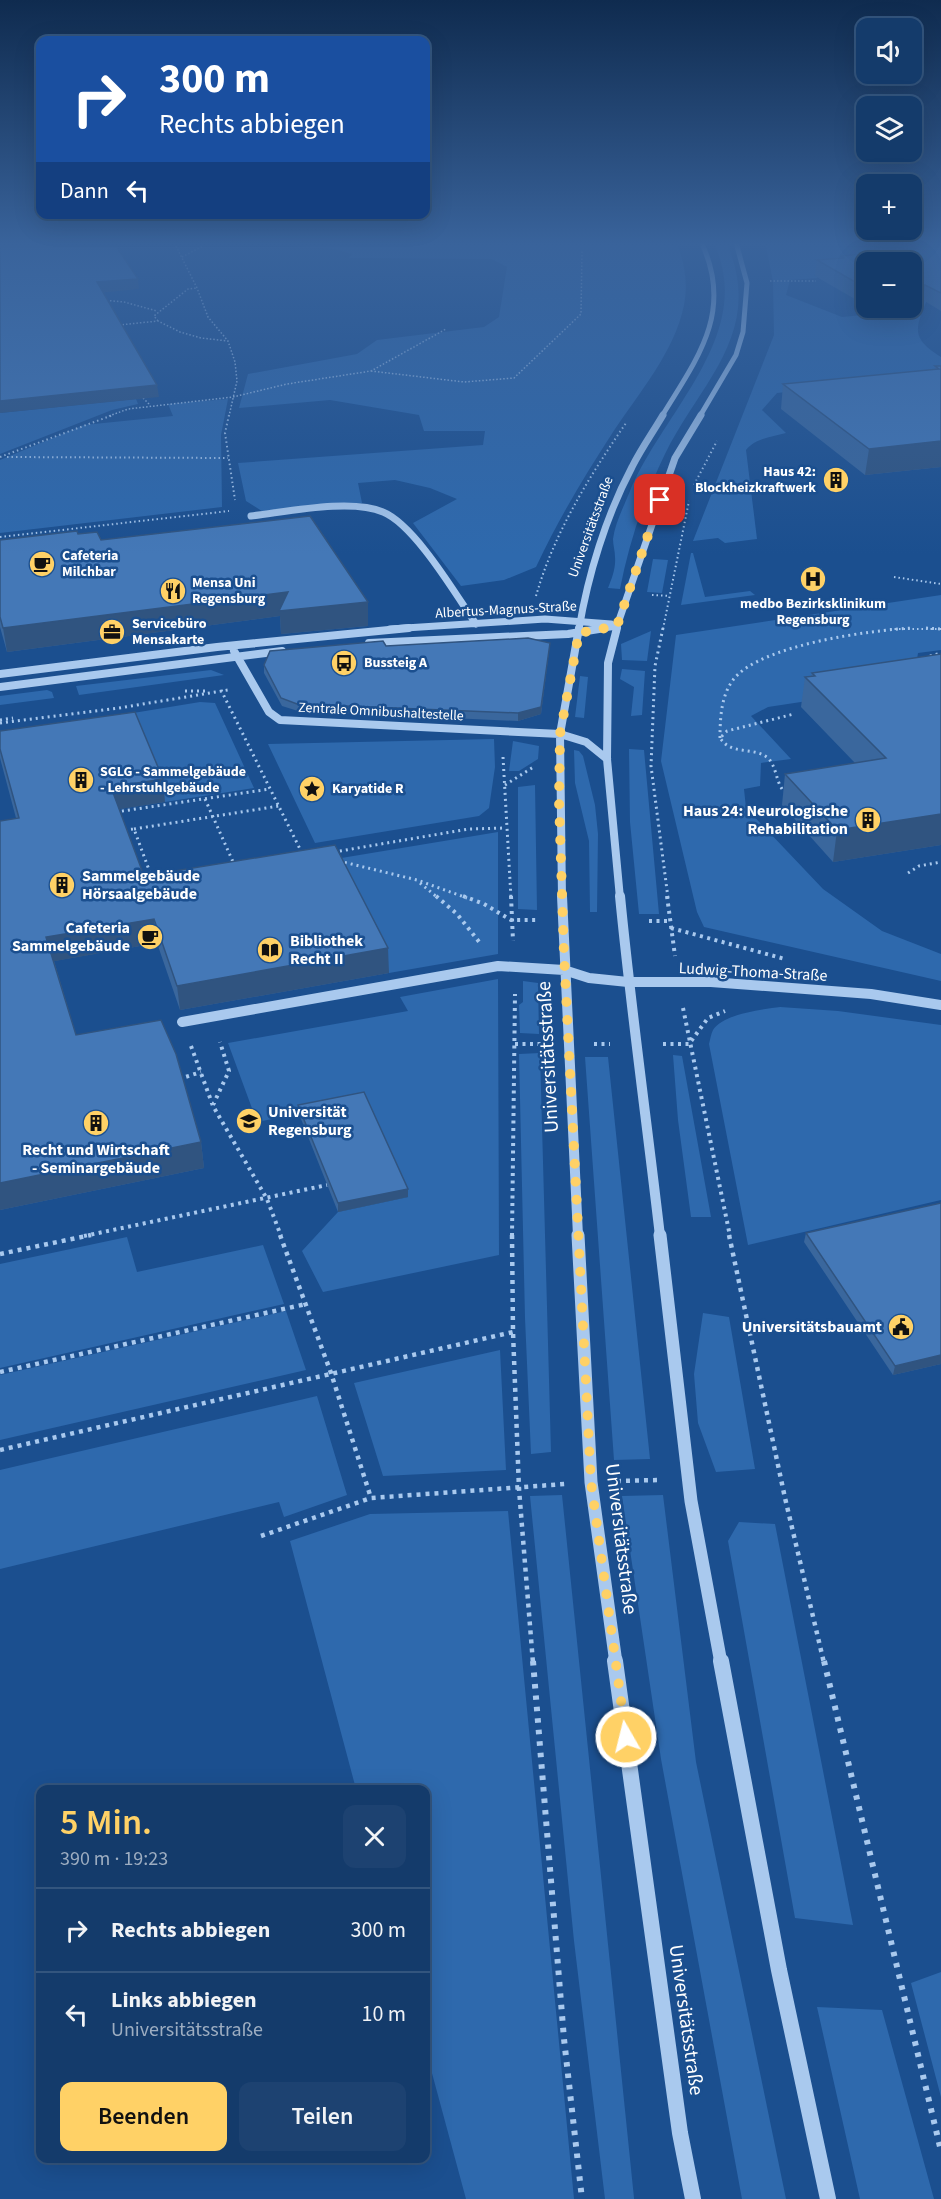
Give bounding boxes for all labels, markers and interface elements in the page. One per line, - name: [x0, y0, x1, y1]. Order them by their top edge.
- map controls: [856, 18, 922, 318]
- button: sound: [856, 18, 922, 84]
- text: 300 m: [159, 49, 270, 109]
- icon: right: [60, 60, 138, 138]
- button: layers: [856, 96, 922, 162]
- text: Rechts abbiegen: [159, 105, 345, 144]
- icon: left: [121, 174, 154, 207]
- button: +: [856, 174, 922, 240]
- text: Dann: [60, 175, 109, 207]
- button: −: [856, 252, 922, 318]
- place label: Haus 42: Blockheizkraftwerk: [695, 462, 816, 498]
- building icon: Haus 42: Blockheizkraftwerk: [821, 465, 851, 495]
- street label: Universitätsstraße: [563, 474, 619, 580]
- pin: [634, 474, 685, 525]
- icon: arrive: [643, 483, 676, 516]
- place label: Cafeteria Milchbar: [62, 546, 118, 582]
- cafe icon: Cafeteria Milchbar: [27, 549, 57, 579]
- hospital icon: medbo Bezirksklinikum Regensburg: [798, 564, 828, 594]
- place label: Mensa Uni Regensburg: [192, 573, 266, 609]
- restaurant icon: Mensa Uni Regensburg: [158, 576, 188, 606]
- place label: medbo Bezirksklinikum Regensburg: [740, 594, 886, 630]
- street label: Albertus-Magnus-Straße: [435, 596, 577, 624]
- place label: Servicebüro Mensakarte: [132, 614, 207, 650]
- office icon: Servicebüro Mensakarte: [97, 617, 127, 647]
- bus stop icon: Bussteig A: [329, 648, 359, 678]
- place label: Bussteig A: [364, 653, 428, 673]
- street label: Zentrale Omnibushaltestelle: [298, 698, 464, 726]
- place label: SGLG - Sammelgebäude - Lehrstuhlgebäude: [100, 762, 246, 798]
- building icon: SGLG - Sammelgebäude - Lehrstuhlgebäude: [66, 765, 96, 795]
- place icon: Karyatide R: [297, 774, 327, 804]
- place label: Karyatide R: [332, 779, 404, 799]
- place label: Haus 24: Neurologische Rehabilitation: [683, 800, 848, 840]
- building icon: Haus 24: Neurologische Rehabilitation: [853, 805, 883, 835]
- place label: Sammelgebäude Hörsaalgebäude: [82, 865, 200, 905]
- building icon: Sammelgebäude Hörsaalgebäude: [47, 870, 77, 900]
- place label: Cafeteria Sammelgebäude: [12, 917, 130, 957]
- cafe icon: Cafeteria Sammelgebäude: [135, 922, 165, 952]
- place label: Bibliothek Recht II: [290, 930, 363, 970]
- library icon: Bibliothek Recht II: [255, 935, 285, 965]
- street label: Ludwig-Thoma-Straße: [678, 957, 828, 987]
- street label: Universitätsstraße: [530, 980, 566, 1134]
- place label: Universität Regensburg: [268, 1101, 352, 1141]
- school or university icon: Universität Regensburg: [234, 1106, 264, 1136]
- building icon: Recht und Wirtschaft - Seminargebäude: [81, 1108, 111, 1138]
- place label: Recht und Wirtschaft - Seminargebäude: [22, 1139, 170, 1179]
- public building icon: Universitätsbauamt: [886, 1312, 916, 1342]
- place label: Universitätsbauamt: [742, 1316, 882, 1338]
- street label: Universitätsstraße: [598, 1462, 644, 1616]
- position arrow: [594, 1705, 658, 1769]
- text: 5 Min.: [60, 1797, 152, 1848]
- button: close: [343, 1805, 406, 1868]
- text: 390 m · 19:23: [60, 1845, 168, 1873]
- icon: right: [60, 1914, 93, 1947]
- text: Rechts abbiegen: [111, 1914, 270, 1946]
- text: 300 m: [351, 1914, 406, 1946]
- street label: Universitätsstraße: [662, 1943, 710, 2097]
- text: Links abbiegen: [111, 1984, 257, 2016]
- icon: left: [60, 1998, 93, 2031]
- text: 10 m: [361, 1998, 406, 2030]
- text: Universitätsstraße: [111, 2016, 263, 2044]
- button: Beenden: [60, 2082, 227, 2151]
- button: Teilen: [239, 2082, 406, 2151]

